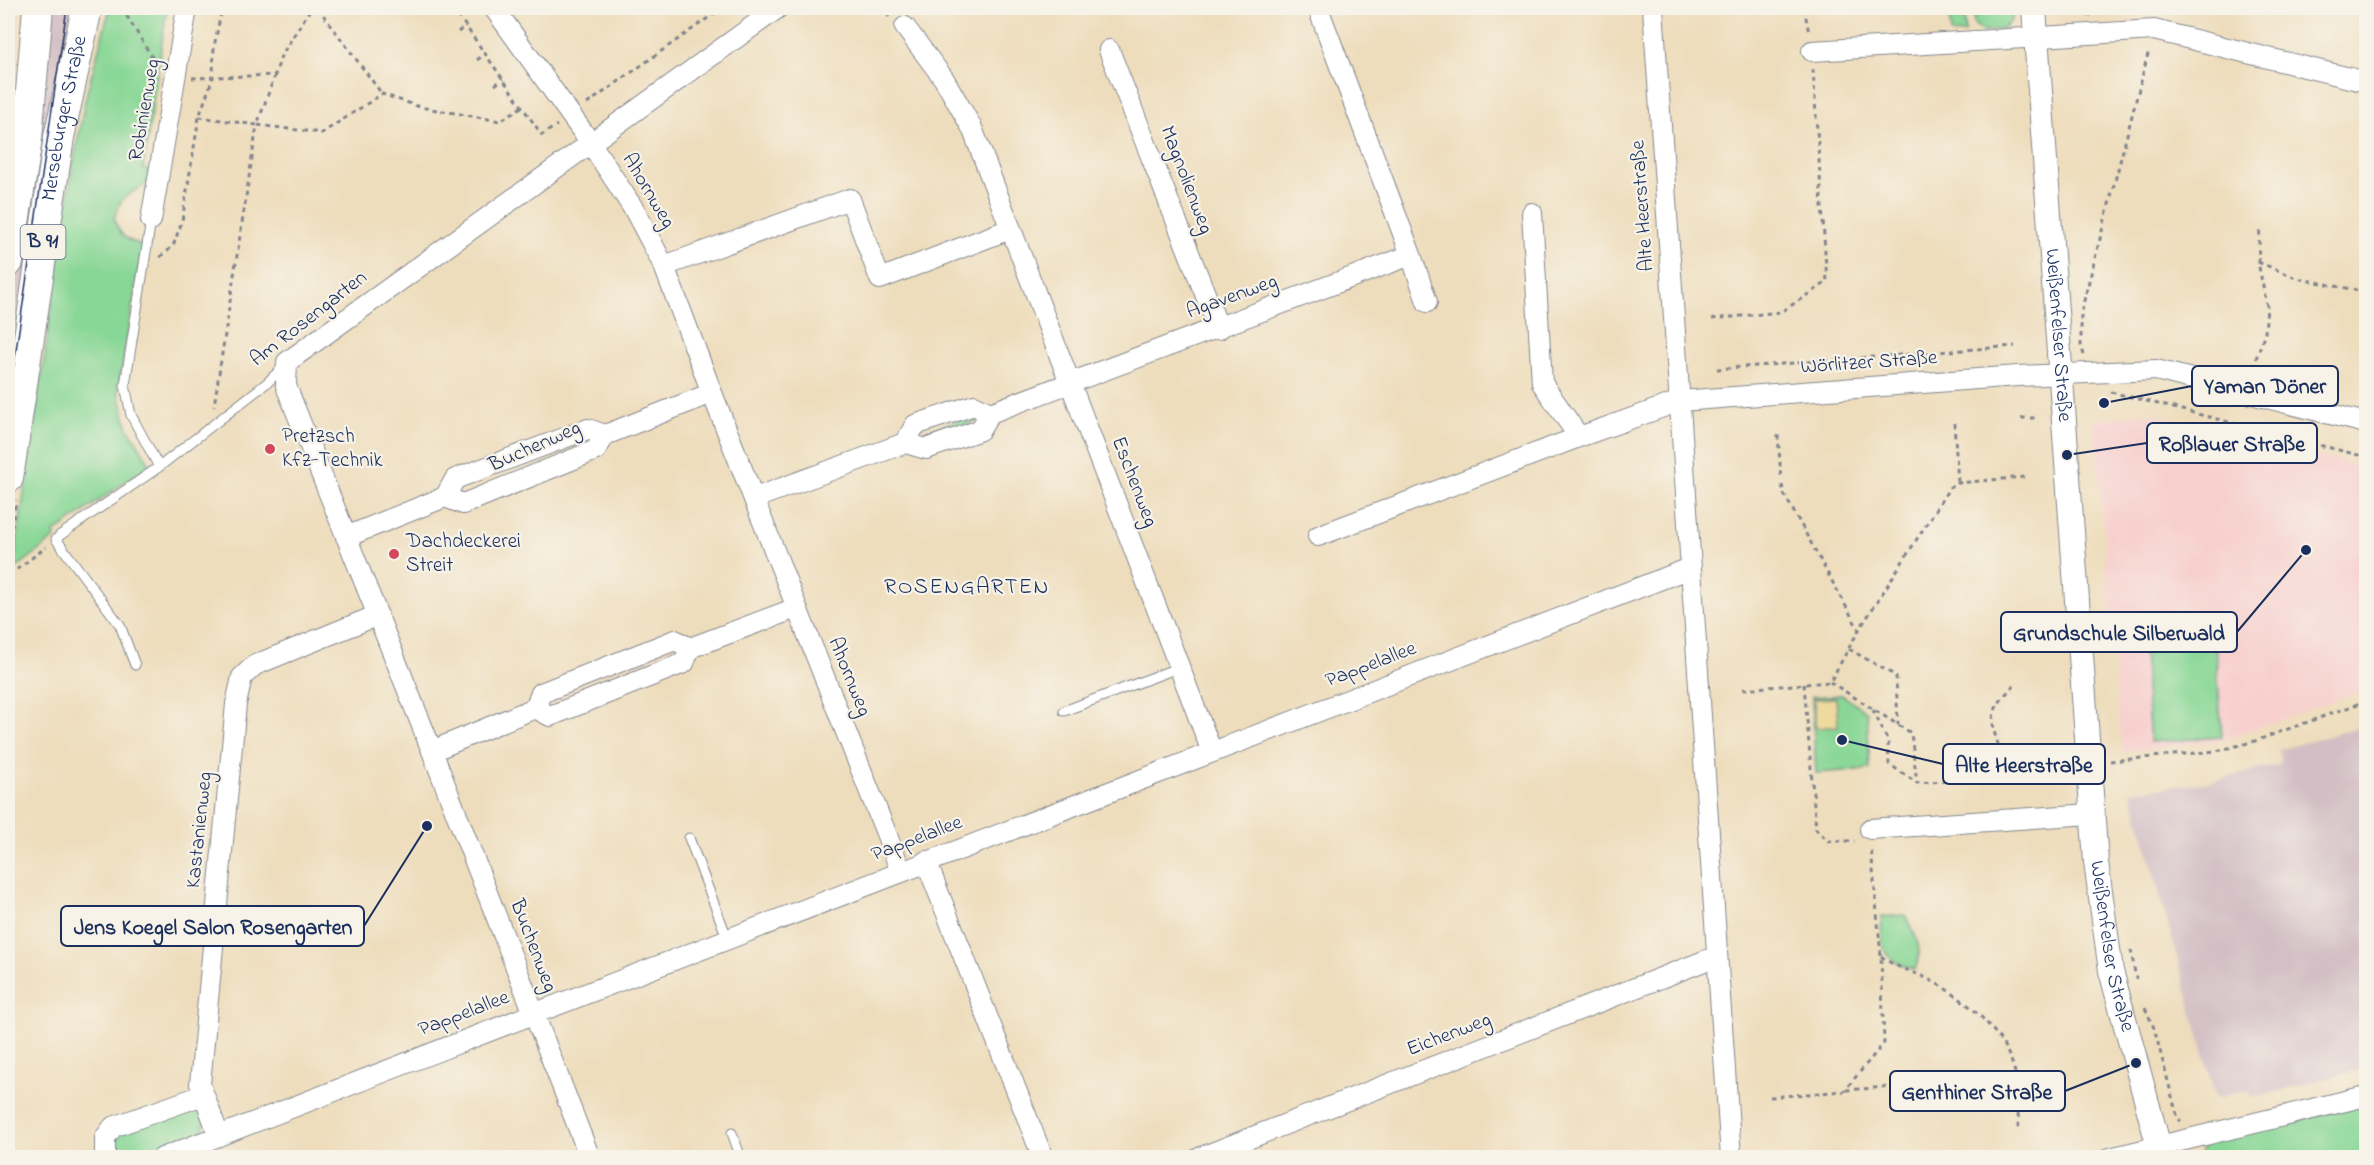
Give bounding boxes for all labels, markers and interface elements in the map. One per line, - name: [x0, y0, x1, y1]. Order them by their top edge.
- street label: Merseburger Straße: [35, 32, 96, 203]
- street label: Robinienweg: [121, 57, 171, 164]
- street label: Magnolienweg: [1150, 121, 1220, 239]
- street label: Alte Heerstraße: [1623, 139, 1663, 273]
- street label: Ahornweg: [612, 148, 682, 235]
- road number: B 91: [20, 225, 66, 259]
- street label: Weißenfelser Straße: [2037, 247, 2079, 423]
- street label: Am Rosengarten: [244, 264, 375, 376]
- street label: Agavenweg: [1182, 267, 1282, 329]
- street label: Wörlitzer Straße: [1800, 343, 1939, 383]
- callout: Yaman Döner: [2192, 366, 2338, 406]
- text: Yaman Döner: [2203, 372, 2327, 404]
- street label: Buchenweg: [483, 413, 587, 483]
- place label: Pretzsch Kfz-Technik: [282, 422, 383, 476]
- callout: Roßlauer Straße: [2147, 423, 2317, 463]
- text: Roßlauer Straße: [2159, 430, 2306, 462]
- street label: Eschenweg: [1101, 432, 1165, 532]
- marker: Pretzsch Kfz-Technik: [263, 442, 277, 456]
- place label: Dachdeckerei Streit: [405, 527, 521, 581]
- marker: Dachdeckerei Streit: [387, 547, 401, 561]
- district label: ROSENGARTEN: [884, 572, 1050, 604]
- callout: Grundschule Silberwald: [2001, 612, 2237, 652]
- text: Grundschule Silberwald: [2013, 619, 2226, 651]
- street label: Ahornweg: [818, 633, 879, 722]
- street label: Pappelallee: [1321, 634, 1421, 696]
- callout: Alte Heerstraße: [1943, 744, 2105, 784]
- text: Alte Heerstraße: [1955, 751, 2094, 783]
- street label: Kastanienweg: [179, 770, 223, 890]
- street label: Pappelallee: [867, 808, 967, 870]
- street label: Weißenfelser Straße: [2081, 859, 2142, 1036]
- street label: Buchenweg: [499, 894, 565, 998]
- callout: Jens Koegel Salon Rosengarten: [61, 906, 364, 946]
- text: Jens Koegel Salon Rosengarten: [74, 913, 353, 946]
- street label: Pappelallee: [414, 983, 514, 1045]
- street label: Eichenweg: [1402, 1005, 1496, 1067]
- callout: Genthiner Straße: [1890, 1071, 2065, 1111]
- text: Genthiner Straße: [1902, 1078, 2054, 1110]

